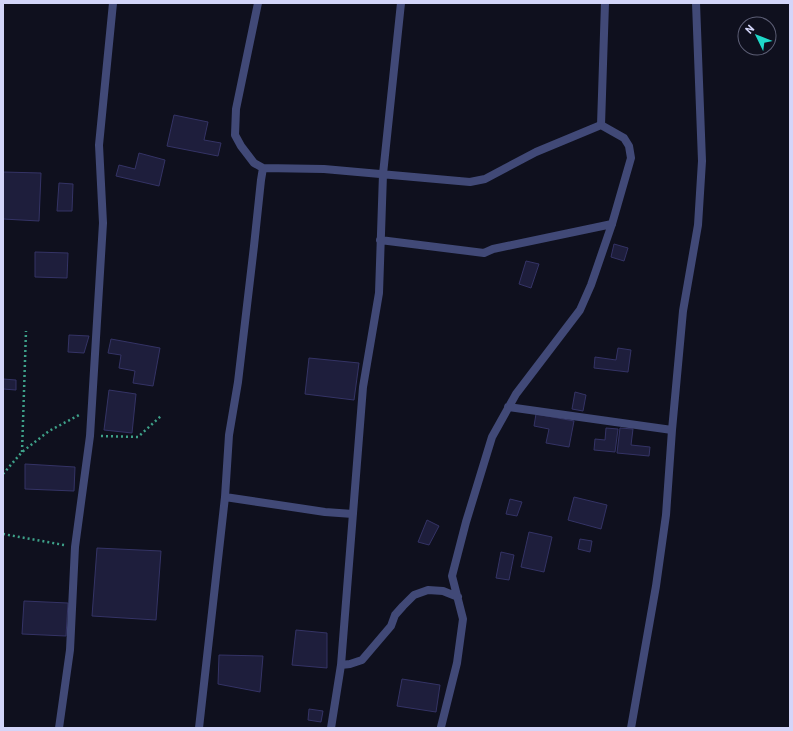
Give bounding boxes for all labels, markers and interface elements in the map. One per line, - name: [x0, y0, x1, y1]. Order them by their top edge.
- north arrow: [737, 16, 777, 56]
- text: N: [742, 22, 757, 36]

